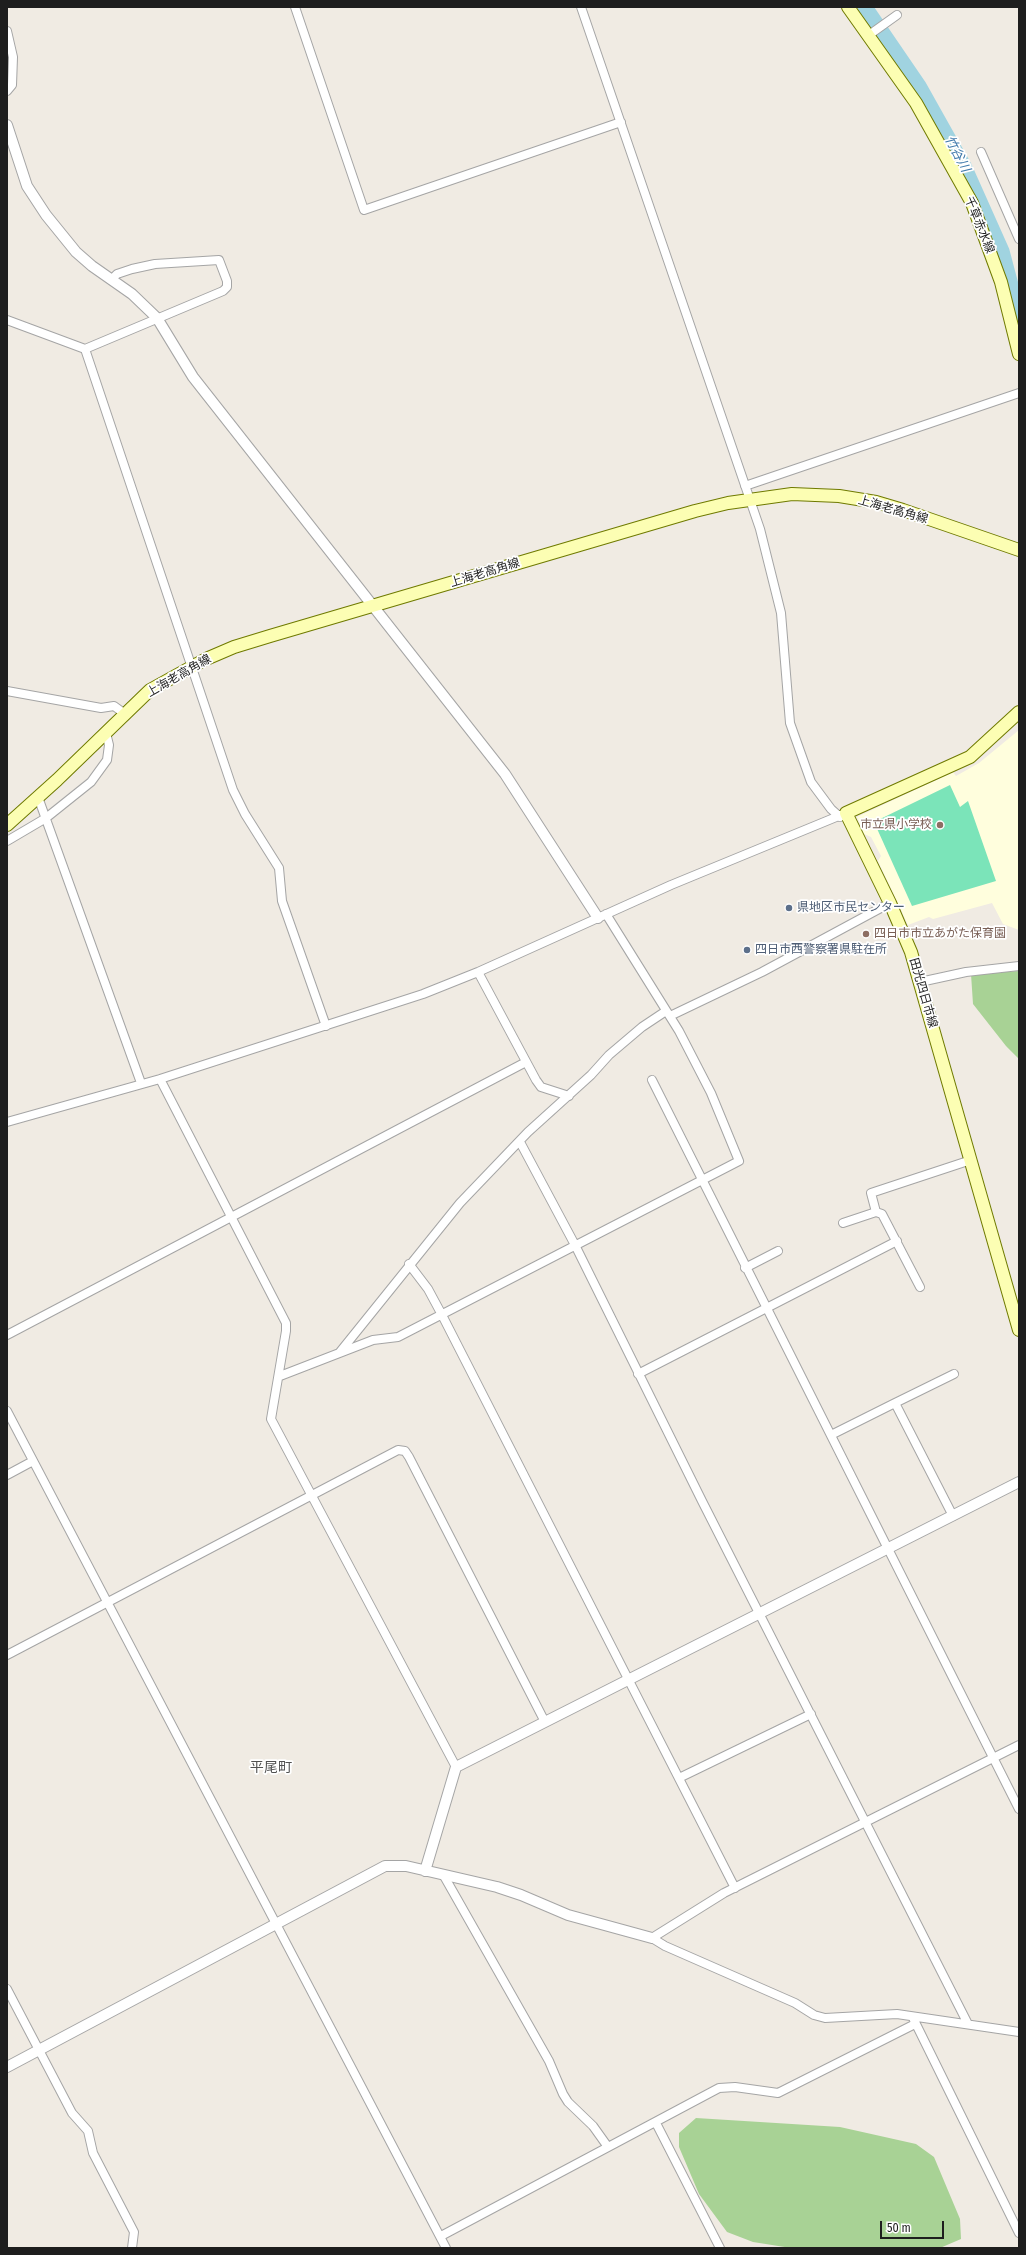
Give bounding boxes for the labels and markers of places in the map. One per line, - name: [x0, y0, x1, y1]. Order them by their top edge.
- place label: 市立県小学校: [860, 818, 932, 832]
- marker: 市立県小学校: [935, 820, 945, 830]
- place label: 県地区市民センター: [797, 901, 905, 915]
- marker: 県地区市民センター: [784, 903, 794, 913]
- place label: 四日市市立あがた保育園: [874, 927, 1006, 941]
- marker: 四日市市立あがた保育園: [861, 929, 871, 939]
- place label: 四日市西警察署県駐在所: [755, 943, 887, 957]
- marker: 四日市西警察署県駐在所: [742, 945, 752, 955]

